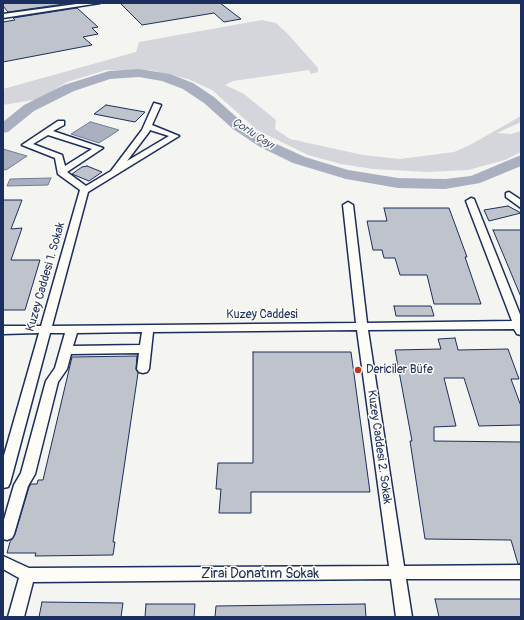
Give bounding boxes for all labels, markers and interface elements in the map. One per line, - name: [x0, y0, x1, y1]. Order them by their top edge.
- water label: Çorlu Çayı: [230, 116, 276, 152]
- street label: Kuzey Caddesi 1. Sokak: [24, 221, 68, 333]
- street label: Kuzey Caddesi: [226, 308, 298, 322]
- place label: Dericiler Büfe: [366, 363, 433, 377]
- marker: Dericiler Büfe: [353, 365, 363, 375]
- street label: Kuzey Caddesi 2. Sokak: [364, 389, 394, 505]
- street label: Zirai Donatım Sokak: [201, 566, 319, 582]

